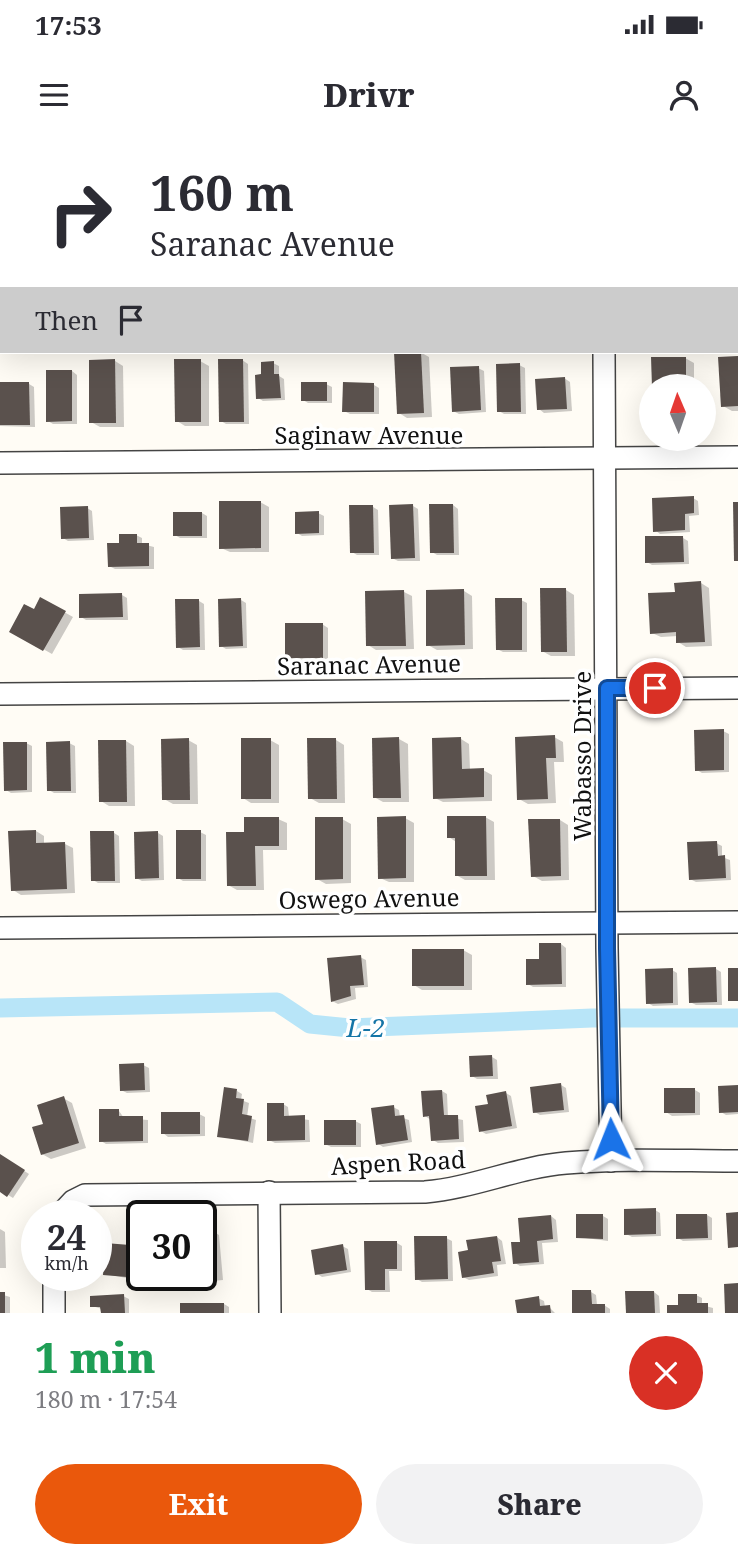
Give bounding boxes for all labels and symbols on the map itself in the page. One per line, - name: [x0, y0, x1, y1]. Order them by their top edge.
- north arrow: [639, 374, 716, 452]
- street label: Saginaw Avenue: [275, 418, 463, 451]
- street label: Saranac Avenue: [277, 646, 461, 682]
- pin: [625, 658, 685, 718]
- street label: Wabasso Drive: [565, 671, 598, 841]
- street label: Oswego Avenue: [278, 880, 460, 916]
- water label: L-2: [346, 1009, 385, 1045]
- position arrow: [574, 1102, 648, 1176]
- street label: Aspen Road: [330, 1142, 466, 1182]
- speed limit sign: 30: [126, 1200, 217, 1291]

